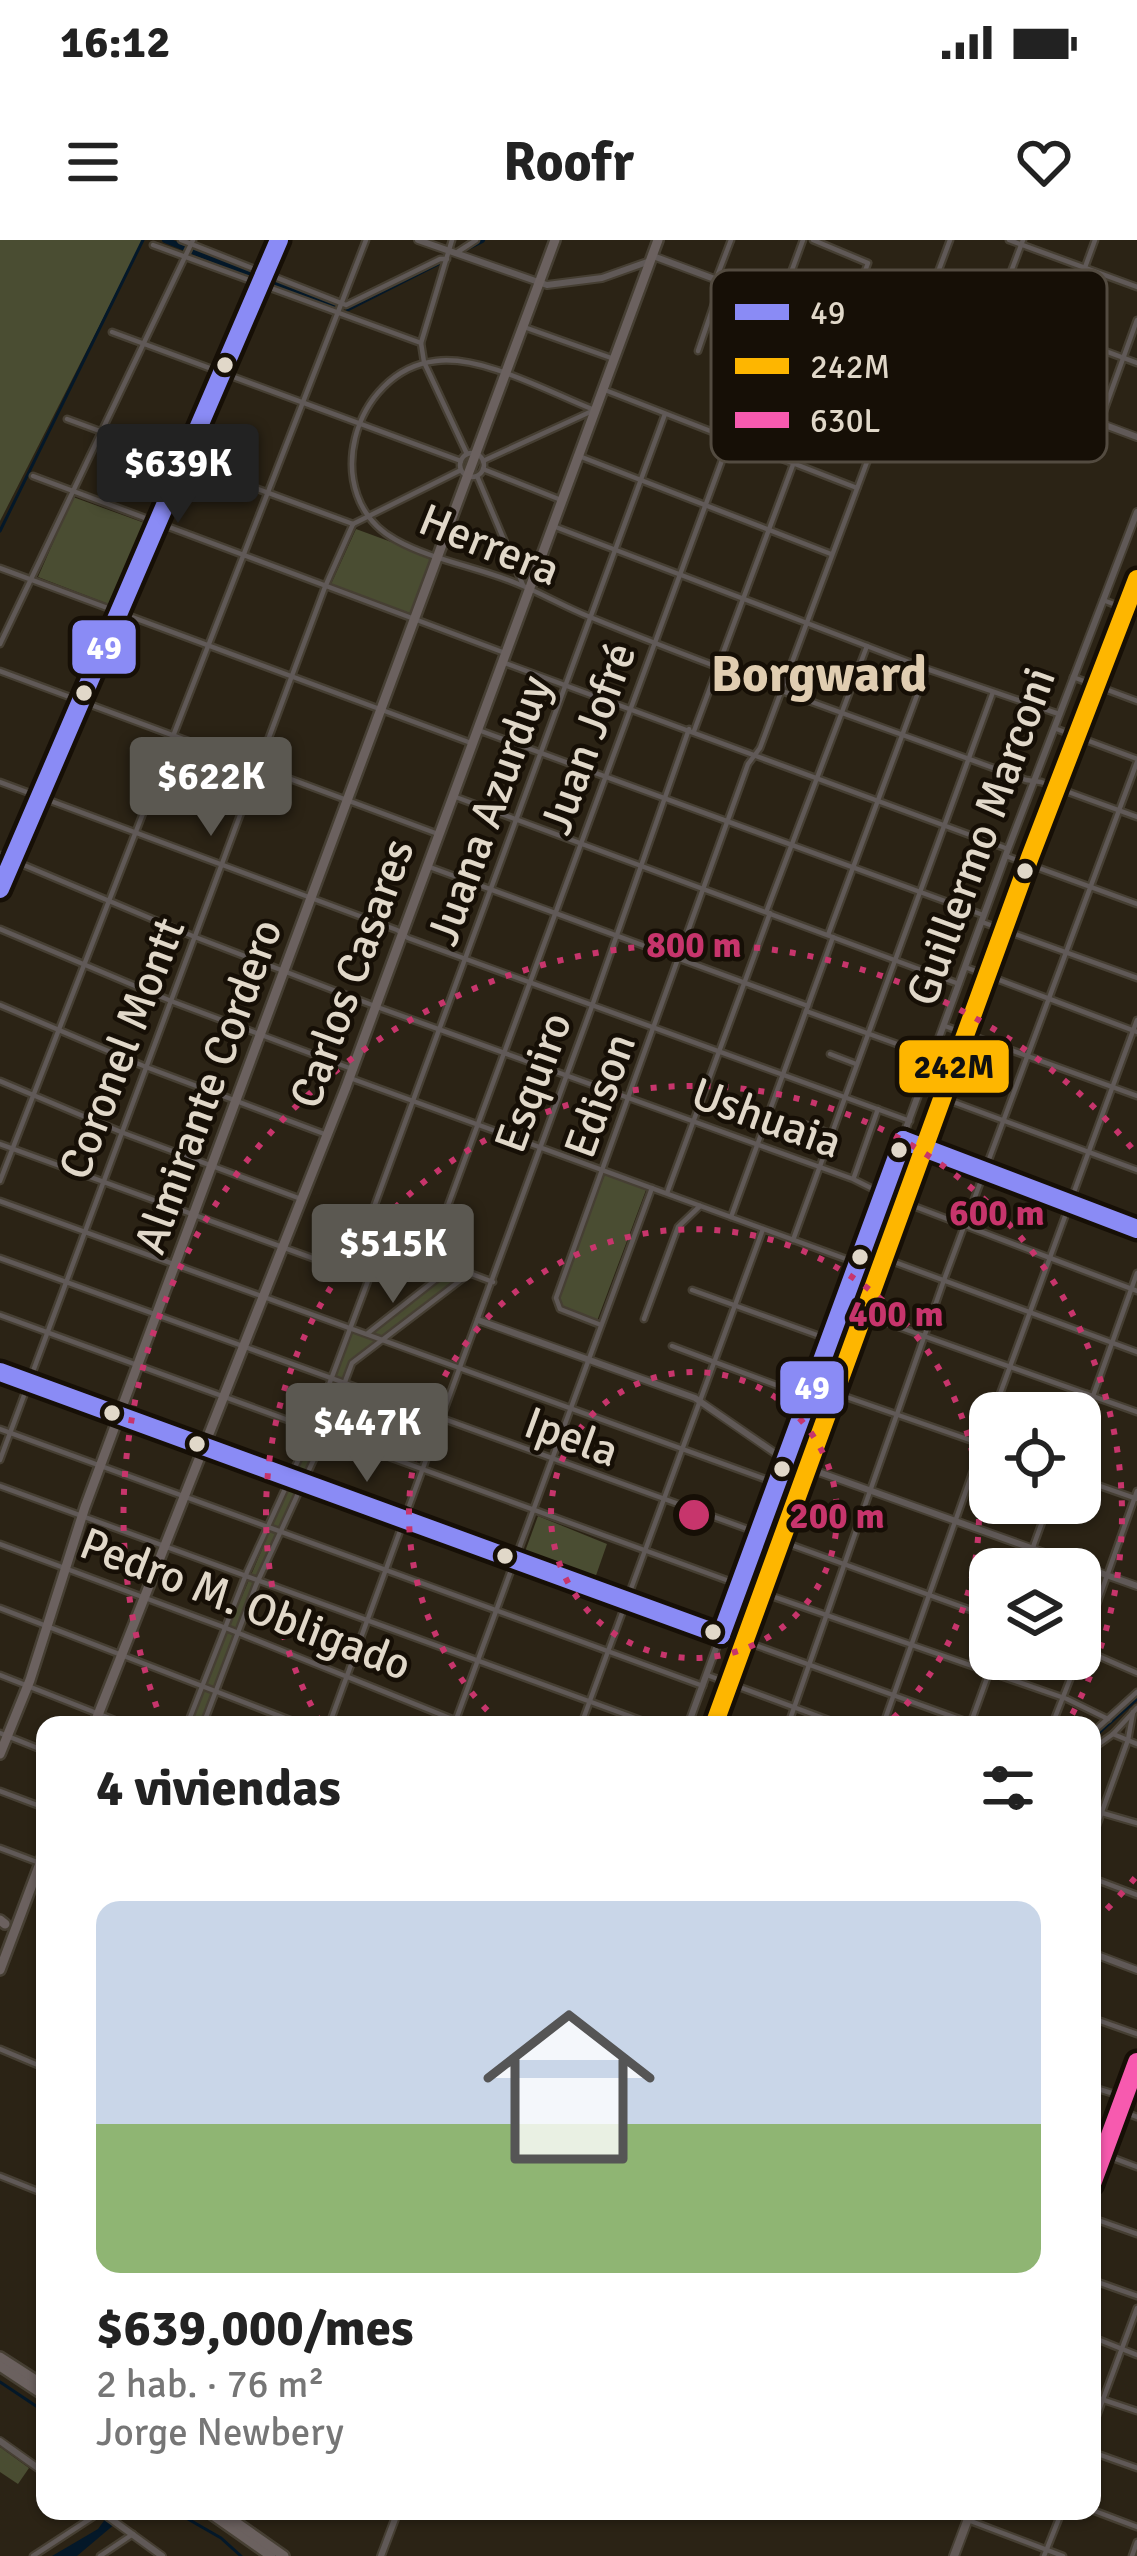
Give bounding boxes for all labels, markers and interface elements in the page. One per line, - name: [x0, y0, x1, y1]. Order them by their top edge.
- text: 16:12: [60, 15, 170, 70]
- icon: menu: [60, 129, 126, 195]
- text: Roofr: [503, 129, 634, 196]
- icon: heart: [1011, 129, 1077, 195]
- legend: [711, 270, 1107, 462]
- text: 49: [810, 293, 846, 334]
- text: 242M: [810, 347, 890, 388]
- unlabelled marker: [214, 354, 236, 376]
- text: 630L: [810, 401, 880, 442]
- pin: $639K: [94, 424, 262, 526]
- text: $639K: [124, 439, 232, 487]
- street label: Herrera: [411, 492, 568, 598]
- line badge: 49: [70, 618, 138, 676]
- text: 49: [86, 628, 122, 669]
- street label: Juan Jofré: [528, 635, 648, 842]
- district label: Borgward: [711, 643, 927, 706]
- street label: Guillermo Marconi: [895, 660, 1068, 1013]
- street label: Juana Azurduy: [415, 668, 564, 953]
- unlabelled marker: [73, 682, 95, 704]
- pin: $622K: [127, 737, 295, 839]
- text: $622K: [157, 752, 265, 800]
- street label: Carlos Casares: [278, 832, 426, 1115]
- unlabelled marker: [1014, 860, 1036, 882]
- street label: Coronel Montt: [47, 910, 197, 1187]
- street label: Almirante Cordero: [122, 912, 294, 1261]
- text: 800 m: [646, 923, 742, 968]
- street label: Esquiro: [483, 1005, 584, 1160]
- street label: Edison: [553, 1026, 648, 1165]
- line badge: 242M: [897, 1038, 1011, 1095]
- text: 242M: [914, 1047, 994, 1088]
- street label: Ushuaia: [684, 1066, 849, 1171]
- unlabelled marker: [888, 1139, 910, 1161]
- text: 600 m: [949, 1191, 1045, 1236]
- pin: $515K: [309, 1204, 477, 1306]
- text: $515K: [339, 1219, 447, 1267]
- unlabelled marker: [849, 1246, 871, 1268]
- text: 400 m: [848, 1292, 944, 1337]
- line badge: 49: [778, 1359, 846, 1416]
- text: 49: [794, 1368, 830, 1409]
- pin: $447K: [283, 1383, 451, 1485]
- map controls: [969, 1392, 1101, 1680]
- button: locate: [969, 1392, 1101, 1524]
- street label: Ipela: [517, 1395, 626, 1480]
- text: $447K: [313, 1398, 421, 1446]
- unlabelled marker: [101, 1402, 123, 1424]
- unlabelled marker: [186, 1433, 208, 1455]
- unlabelled marker: [771, 1458, 793, 1480]
- centre of rings: [673, 1494, 715, 1536]
- text: 200 m: [789, 1494, 885, 1539]
- street label: Pedro M. Obligado: [72, 1516, 419, 1693]
- unlabelled marker: [494, 1545, 516, 1567]
- button: layers: [969, 1548, 1101, 1680]
- unlabelled marker: [702, 1621, 724, 1643]
- icon: filters: [975, 1755, 1041, 1821]
- text: 4 viviendas: [96, 1757, 341, 1820]
- icon: home: [461, 1979, 677, 2195]
- text: $639,000/mes: [96, 2297, 414, 2360]
- text: 2 hab. · 76 m²: [96, 2360, 325, 2408]
- text: Jorge Newbery: [96, 2408, 344, 2456]

